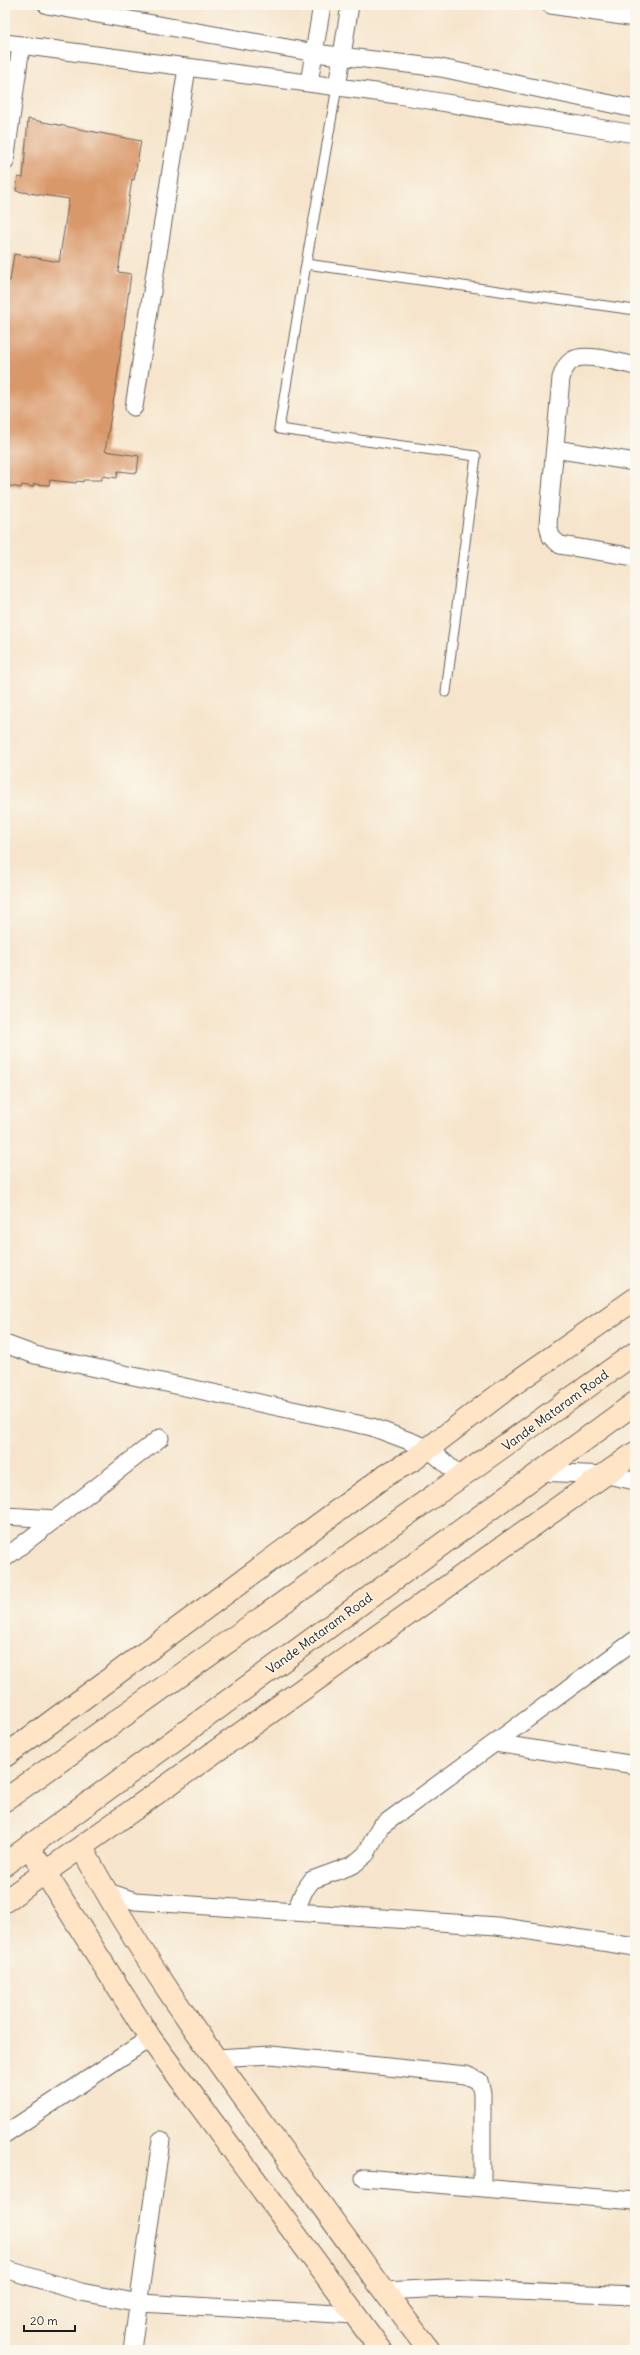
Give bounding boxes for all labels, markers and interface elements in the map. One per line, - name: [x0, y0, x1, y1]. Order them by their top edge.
- street label: Vande Mataram Road: [499, 1366, 612, 1455]
- street label: Vande Mataram Road: [263, 1589, 376, 1678]
- scale bar: [24, 2307, 75, 2333]
- text: 20 m: [30, 2313, 58, 2328]

